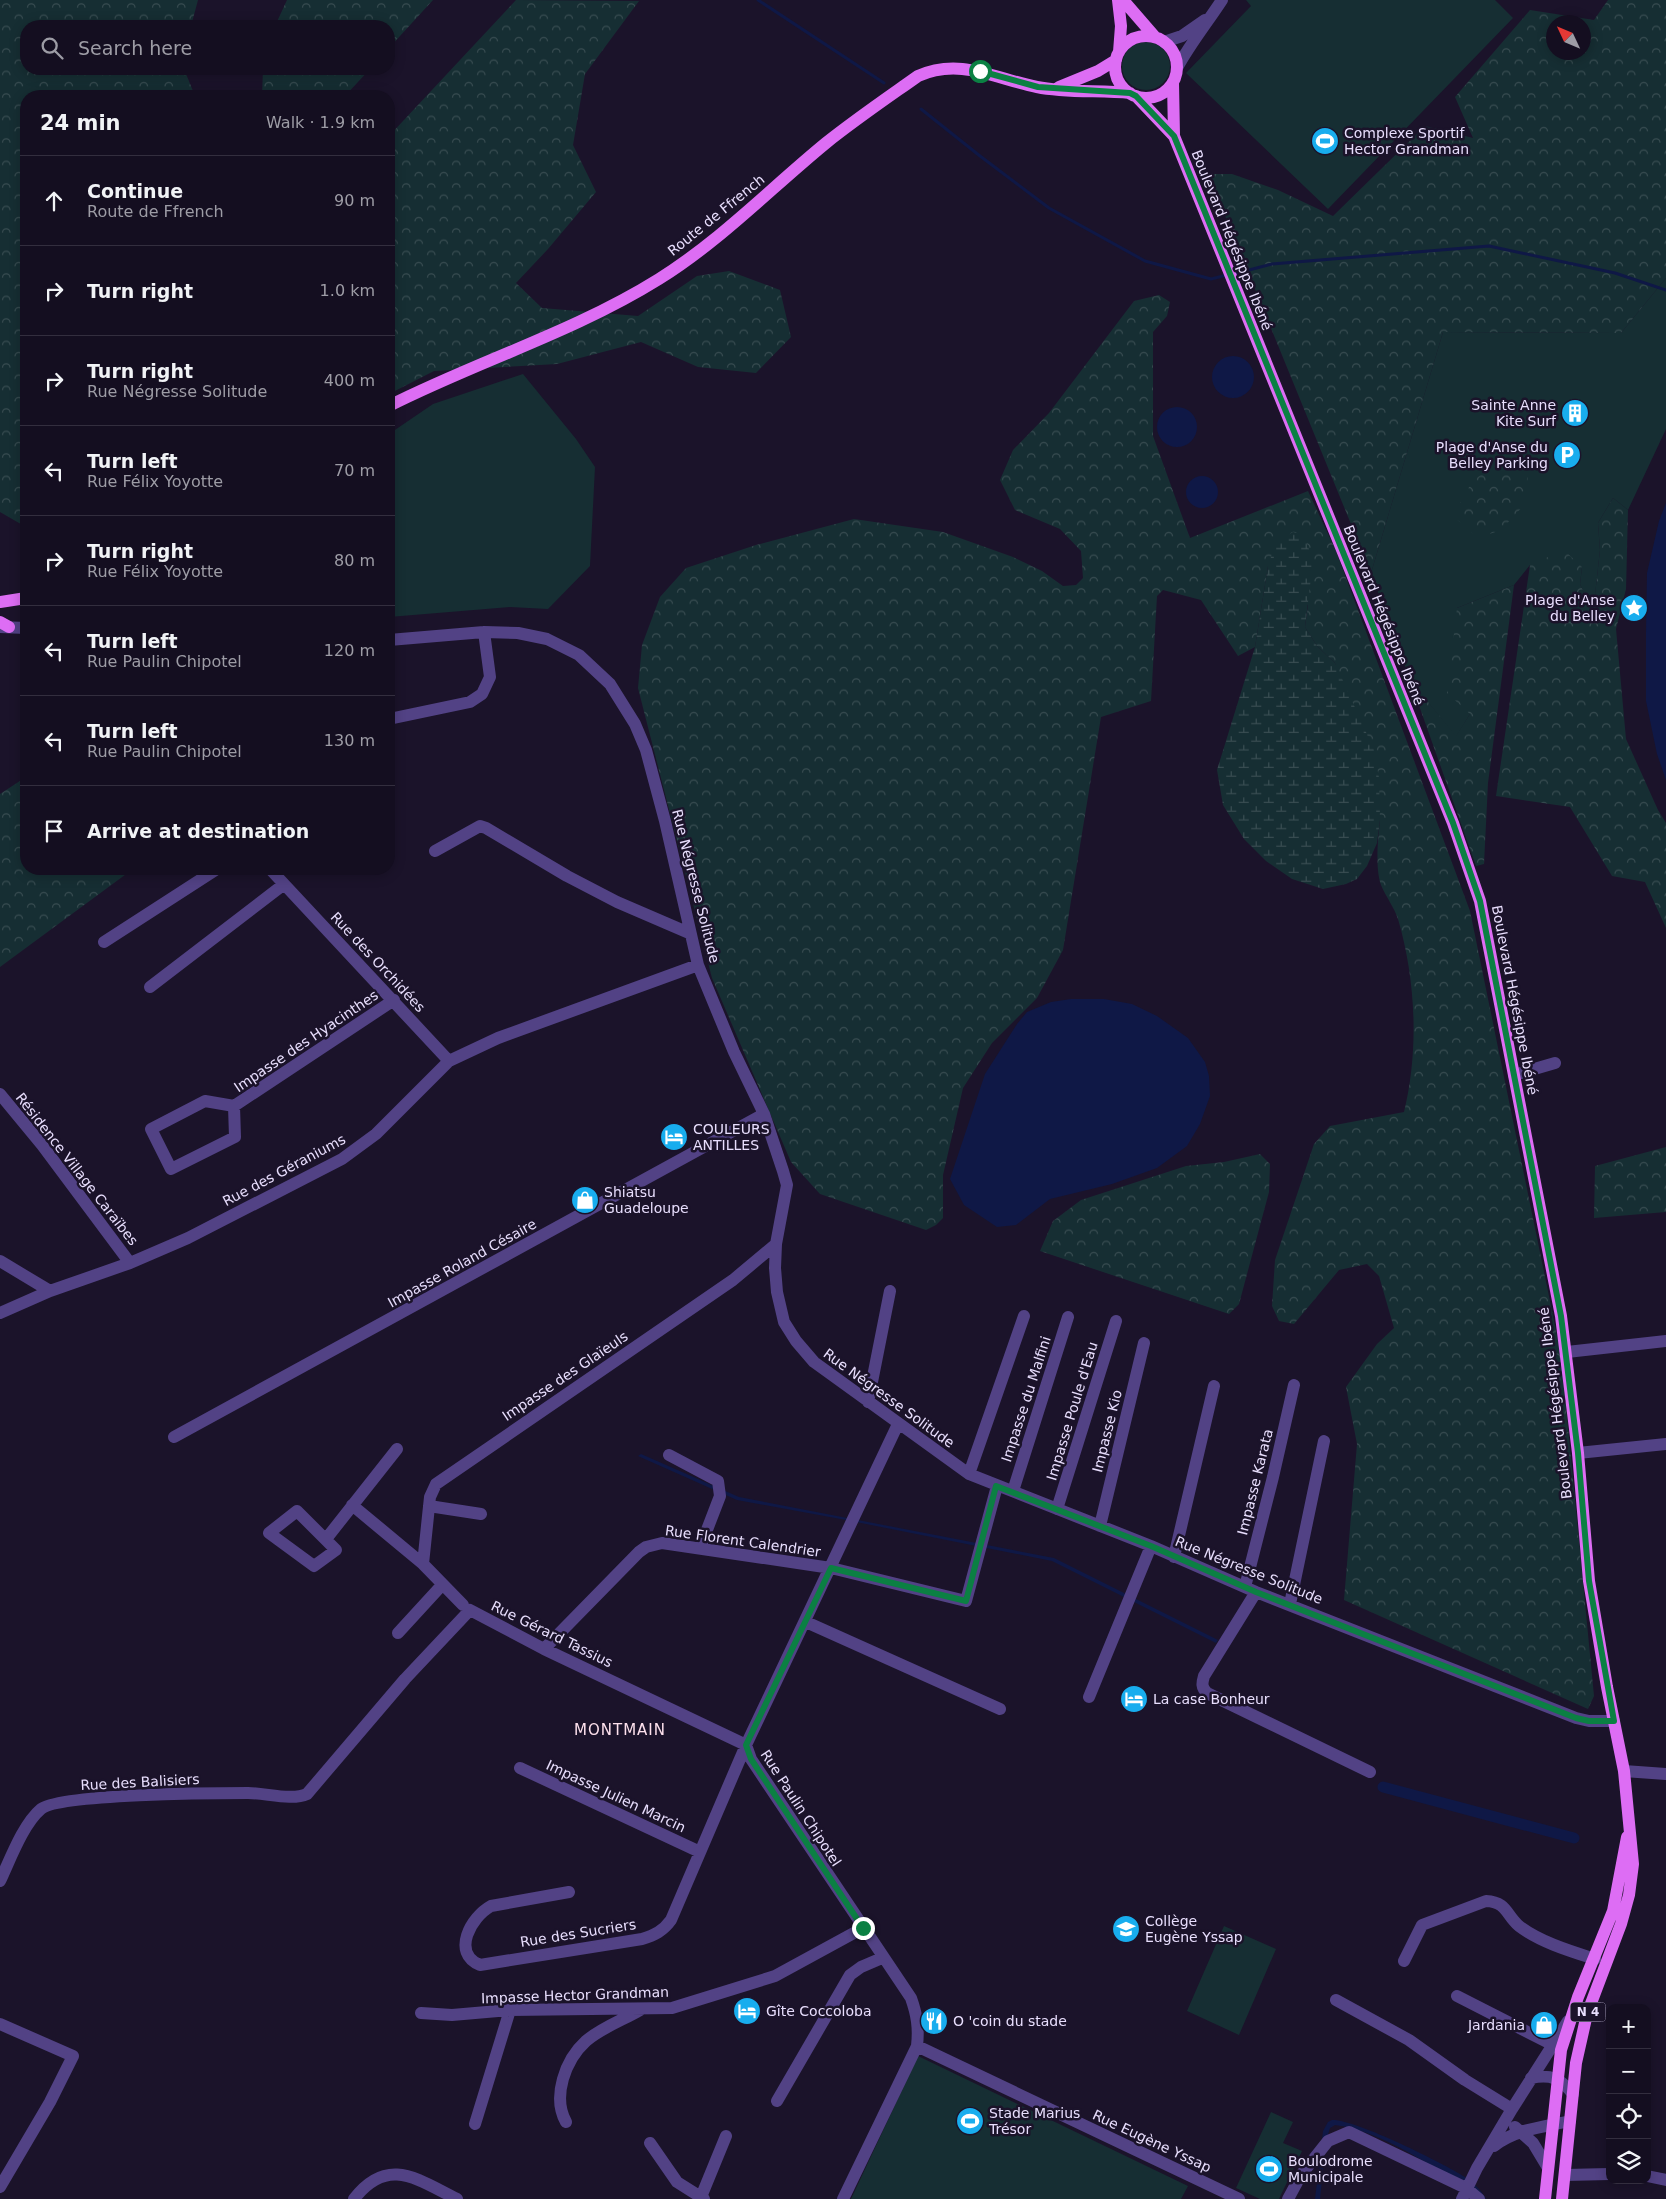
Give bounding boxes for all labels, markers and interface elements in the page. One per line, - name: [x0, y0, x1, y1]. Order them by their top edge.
- north arrow: [1546, 15, 1591, 60]
- search box: [20, 20, 395, 75]
- icon: search: [38, 34, 66, 62]
- text: Search here: [78, 37, 192, 59]
- route start: [969, 60, 992, 83]
- text: 24 min: [40, 111, 121, 135]
- text: Walk · 1.9 km: [266, 113, 375, 132]
- place label: Complexe Sportif Hector Grandman: [1344, 125, 1469, 157]
- sports icon: Complexe Sportif Hector Grandman: [1310, 126, 1340, 156]
- street label: Boulevard Hégésippe Ibéné: [1188, 148, 1276, 332]
- street label: Route de Ffrench: [665, 171, 767, 259]
- text: Continue: [87, 180, 183, 202]
- icon: ahead: [40, 187, 68, 215]
- text: 90 m: [334, 191, 375, 210]
- text: Route de Ffrench: [87, 202, 224, 221]
- icon: right: [40, 277, 68, 305]
- text: Turn right: [87, 280, 193, 302]
- text: 1.0 km: [320, 281, 375, 300]
- text: Turn right: [87, 360, 193, 382]
- icon: right: [40, 367, 68, 395]
- text: 400 m: [324, 371, 375, 390]
- text: Rue Négresse Solitude: [87, 382, 267, 401]
- place label: Sainte Anne Kite Surf: [1471, 397, 1557, 429]
- building icon: Sainte Anne Kite Surf: [1560, 398, 1590, 428]
- place label: Plage d'Anse du Belley Parking: [1436, 439, 1548, 471]
- parking icon: Plage d'Anse du Belley Parking: [1552, 440, 1582, 470]
- text: Turn left: [87, 450, 178, 472]
- icon: left: [40, 457, 68, 485]
- text: 70 m: [334, 461, 375, 480]
- text: Rue Félix Yoyotte: [87, 472, 223, 491]
- street label: Boulevard Hégésippe Ibéné: [1340, 523, 1428, 707]
- text: Turn right: [87, 540, 193, 562]
- icon: right: [40, 547, 68, 575]
- text: 80 m: [334, 551, 375, 570]
- text: Rue Félix Yoyotte: [87, 562, 223, 581]
- place label: Plage d'Anse du Belley: [1525, 592, 1615, 624]
- place icon: Plage d'Anse du Belley: [1619, 593, 1649, 623]
- text: Turn left: [87, 630, 178, 652]
- icon: left: [40, 637, 68, 665]
- text: 120 m: [324, 641, 375, 660]
- text: Rue Paulin Chipotel: [87, 652, 242, 671]
- text: Turn left: [87, 720, 178, 742]
- icon: left: [40, 727, 68, 755]
- text: 130 m: [324, 731, 375, 750]
- text: Rue Paulin Chipotel: [87, 742, 242, 761]
- street label: Rue Négresse Solitude: [669, 807, 723, 965]
- icon: arrive: [40, 817, 68, 845]
- text: Arrive at destination: [87, 820, 309, 842]
- street label: Boulevard Hégésippe Ibéné: [1489, 904, 1541, 1096]
- street label: Rue des Orchidées: [328, 909, 428, 1015]
- street label: Impasse des Hyacinthes: [231, 987, 381, 1095]
- street label: Résidence Village Caraïbes: [13, 1090, 141, 1248]
- place label: COULEURS ANTILLES: [693, 1121, 770, 1153]
- hotel icon: COULEURS ANTILLES: [659, 1122, 689, 1152]
- street label: Rue des Géraniums: [220, 1131, 348, 1209]
- place label: Shiatsu Guadeloupe: [604, 1184, 689, 1216]
- shop icon: Shiatsu Guadeloupe: [570, 1185, 600, 1215]
- street label: Impasse Roland Césaire: [385, 1215, 539, 1311]
- street label: Boulevard Hégésippe Ibéné: [1535, 1306, 1575, 1500]
- street label: Impasse des Glaïeuls: [499, 1328, 631, 1424]
- street label: Impasse du Malfini: [998, 1334, 1054, 1464]
- street label: Impasse Poule d'Eau: [1043, 1340, 1101, 1482]
- street label: Rue Négresse Solitude: [820, 1345, 958, 1451]
- street label: Impasse Kio: [1089, 1388, 1125, 1474]
- street label: Impasse Karata: [1234, 1427, 1276, 1537]
- street label: Rue Florent Calendrier: [664, 1522, 822, 1560]
- street label: Rue Négresse Solitude: [1173, 1533, 1325, 1607]
- street label: Rue Gérard Tassius: [489, 1598, 615, 1670]
- hotel icon: La case Bonheur: [1119, 1684, 1149, 1714]
- place label: La case Bonheur: [1153, 1691, 1270, 1707]
- district label: MONTMAIN: [574, 1721, 666, 1739]
- street label: Rue Paulin Chipotel: [757, 1747, 845, 1869]
- street label: Impasse Julien Marcin: [544, 1757, 688, 1835]
- street label: Rue des Balisiers: [80, 1771, 200, 1793]
- place label: Collège Eugène Yssap: [1145, 1913, 1243, 1945]
- school or university icon: Collège Eugène Yssap: [1111, 1914, 1141, 1944]
- street label: Rue des Sucriers: [519, 1916, 637, 1950]
- route end: [852, 1917, 875, 1940]
- street label: Impasse Hector Grandman: [481, 1984, 669, 2006]
- hotel icon: Gîte Coccoloba: [732, 1996, 762, 2026]
- road number: N 4: [1570, 2002, 1606, 2021]
- place label: Gîte Coccoloba: [766, 2003, 872, 2019]
- map controls: [1606, 2004, 1651, 2184]
- button: +: [1606, 2004, 1651, 2049]
- restaurant icon: O 'coin du stade: [919, 2006, 949, 2036]
- shop icon: Jardania: [1529, 2010, 1559, 2040]
- place label: O 'coin du stade: [953, 2013, 1067, 2029]
- place label: Jardania: [1467, 2017, 1525, 2033]
- button: −: [1606, 2049, 1651, 2094]
- button: locate: [1606, 2094, 1651, 2139]
- place label: Stade Marius Trésor: [988, 2105, 1080, 2137]
- sports icon: Stade Marius Trésor: [955, 2106, 985, 2136]
- street label: Rue Eugène Yssap: [1090, 2107, 1214, 2176]
- button: layers: [1606, 2139, 1651, 2184]
- place label: Boulodrome Municipale: [1288, 2153, 1373, 2185]
- sports icon: Boulodrome Municipale: [1254, 2154, 1284, 2184]

